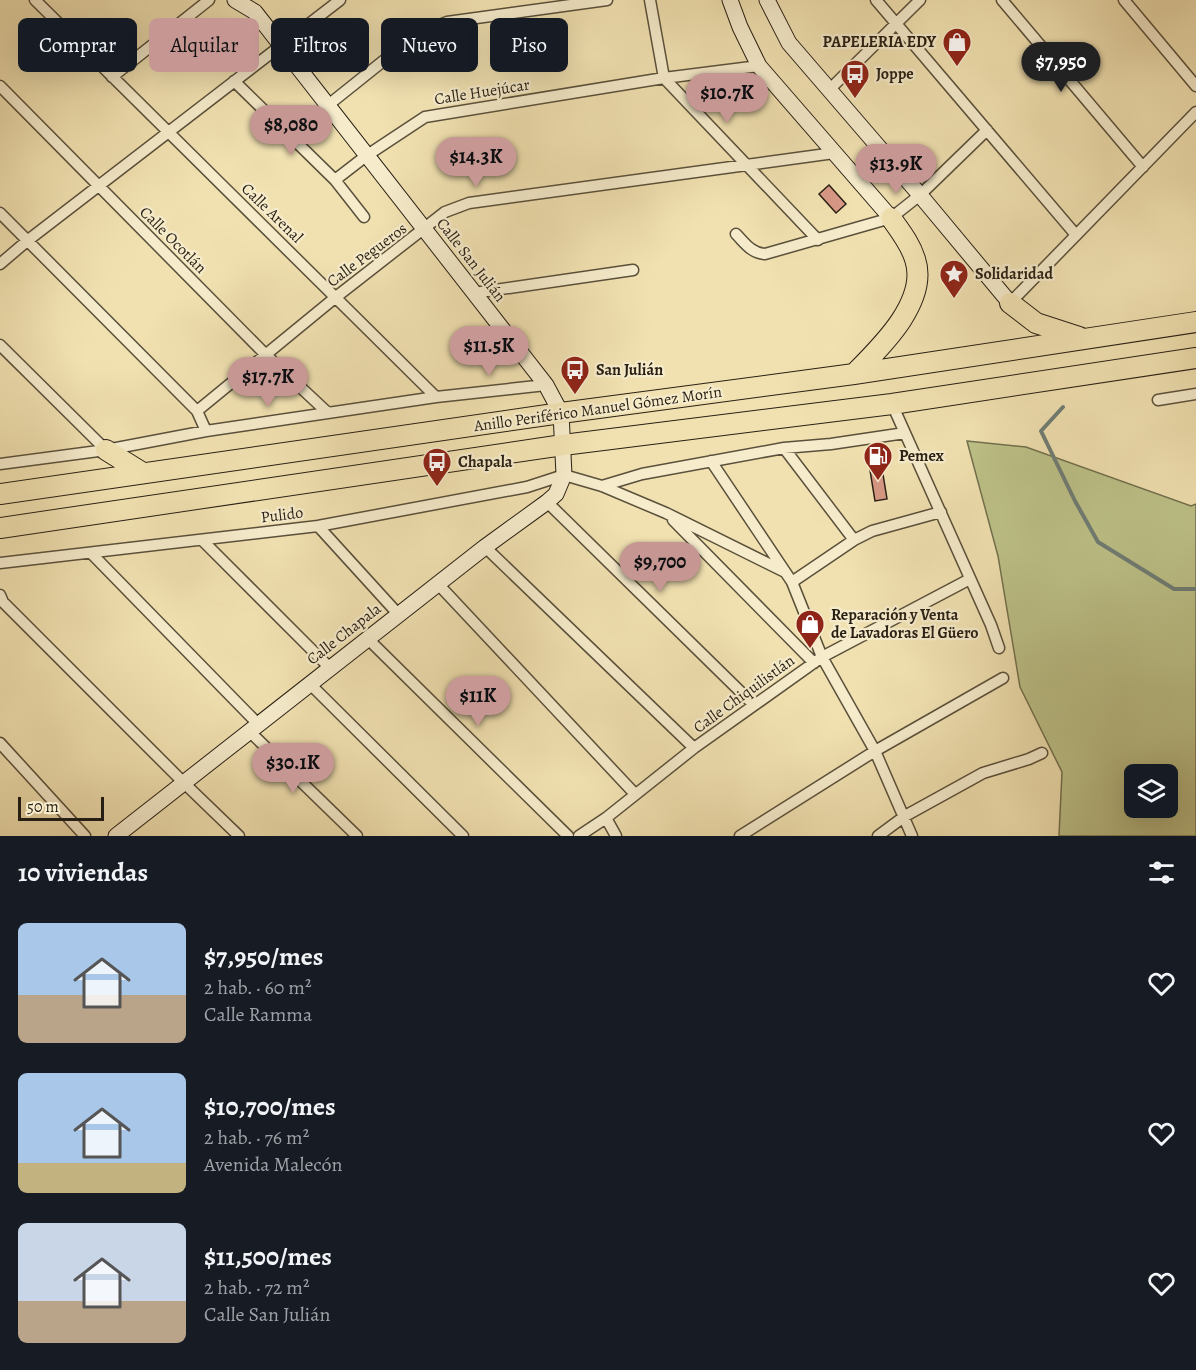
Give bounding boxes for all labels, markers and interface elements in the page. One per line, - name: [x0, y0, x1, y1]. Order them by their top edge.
- chip: Comprar: [18, 18, 137, 72]
- chip: Alquilar: [149, 18, 259, 72]
- chip: Filtros: [271, 18, 369, 72]
- chip: Nuevo: [381, 18, 478, 72]
- chip: Piso: [490, 18, 568, 72]
- shop icon: PAPELERIA EDY: [941, 26, 973, 68]
- place label: PAPELERIA EDY: [823, 31, 936, 53]
- pin: $7,950: [1012, 42, 1110, 93]
- text: $7,950: [1035, 48, 1087, 75]
- bus stop icon: Joppe: [839, 58, 871, 100]
- place label: Joppe: [876, 63, 914, 85]
- pin: $10.7K: [678, 73, 776, 124]
- street label: Calle Huejúcar: [433, 74, 531, 110]
- text: $10.7K: [700, 79, 754, 106]
- pin: $8,080: [242, 105, 340, 156]
- text: $8,080: [264, 111, 318, 138]
- pin: $14.3K: [427, 137, 525, 188]
- text: $14.3K: [449, 143, 503, 170]
- pin: $13.9K: [847, 144, 945, 195]
- text: $13.9K: [870, 150, 922, 177]
- street label: Calle Arenal: [236, 178, 308, 248]
- street label: Calle Ocotlán: [135, 202, 212, 279]
- street label: Calle San Julián: [431, 213, 511, 307]
- street label: Calle Pegueros: [322, 218, 412, 292]
- place icon: Solidaridad: [938, 258, 970, 300]
- place label: Solidaridad: [975, 263, 1053, 285]
- pin: $11.5K: [440, 326, 538, 377]
- text: $11.5K: [464, 332, 514, 359]
- bus stop icon: San Julián: [559, 354, 591, 396]
- pin: $17.7K: [219, 357, 317, 408]
- place label: San Julián: [596, 359, 663, 381]
- text: $17.7K: [242, 363, 294, 390]
- street label: Anillo Periférico Manuel Gómez Morín: [472, 381, 724, 437]
- fuel station icon: Pemex: [862, 440, 894, 482]
- place label: Pemex: [899, 445, 944, 467]
- bus stop icon: Chapala: [421, 446, 453, 488]
- place label: Chapala: [458, 451, 513, 473]
- street label: Pulido: [260, 501, 304, 529]
- pin: $9,700: [611, 542, 709, 593]
- text: $9,700: [634, 548, 686, 575]
- street label: Calle Chapala: [302, 598, 386, 670]
- place label: Reparación y Venta de Lavadoras El Güero: [831, 604, 979, 644]
- shop icon: Reparación y Venta de Lavadoras El Güero: [794, 608, 826, 650]
- street label: Calle Chiquilistlán: [689, 650, 799, 738]
- pin: $11K: [442, 676, 514, 727]
- text: $11K: [460, 682, 496, 709]
- pin: $30.1K: [244, 743, 342, 794]
- text: $30.1K: [266, 749, 320, 776]
- map controls: [1124, 764, 1178, 818]
- button: layers: [1124, 764, 1178, 818]
- scale bar: [18, 794, 104, 822]
- text: 50 m: [27, 796, 59, 818]
- text: 10 viviendas: [18, 855, 148, 890]
- icon: filters: [1145, 856, 1178, 889]
- text: $7,950/mes: [204, 939, 323, 974]
- icon: home: [66, 947, 138, 1019]
- icon: heart: [1145, 967, 1178, 1000]
- text: 2 hab. · 60 m²: [204, 974, 311, 1001]
- text: Calle Ramma: [204, 1001, 312, 1028]
- text: $10,700/mes: [204, 1089, 336, 1124]
- icon: home: [66, 1097, 138, 1169]
- icon: heart: [1145, 1117, 1178, 1150]
- text: 2 hab. · 76 m²: [204, 1124, 309, 1151]
- text: Avenida Malecón: [204, 1151, 342, 1178]
- text: $11,500/mes: [204, 1239, 332, 1274]
- icon: home: [66, 1247, 138, 1319]
- icon: heart: [1145, 1267, 1178, 1300]
- text: 2 hab. · 72 m²: [204, 1274, 309, 1301]
- text: Calle San Julián: [204, 1301, 331, 1328]

